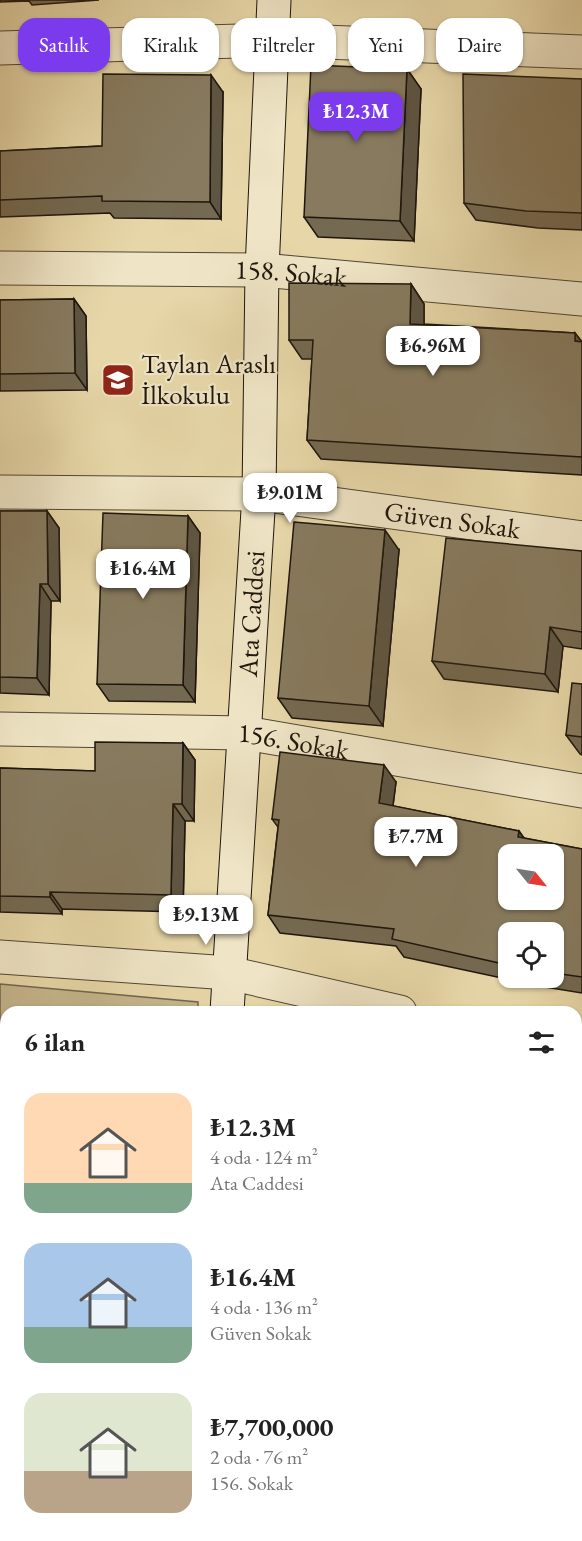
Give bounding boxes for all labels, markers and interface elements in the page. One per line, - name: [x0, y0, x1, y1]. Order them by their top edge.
- chip: Satılık: [18, 18, 110, 72]
- chip: Kiralık: [122, 18, 219, 72]
- chip: Filtreler: [231, 18, 336, 72]
- chip: Yeni: [348, 18, 424, 72]
- chip: Daire: [436, 18, 523, 72]
- pin: ₺12.3M: [307, 92, 405, 143]
- text: ₺12.3M: [323, 98, 389, 124]
- street label: 158. Sokak: [235, 252, 349, 295]
- pin: ₺6.96M: [384, 326, 482, 377]
- text: ₺6.96M: [400, 332, 466, 358]
- place label: Taylan Araslı İlkokulu: [141, 346, 276, 412]
- school or university icon: Taylan Araslı İlkokulu: [100, 362, 136, 398]
- pin: ₺9.01M: [241, 473, 339, 524]
- text: ₺9.01M: [257, 479, 323, 505]
- street label: Güven Sokak: [382, 493, 523, 546]
- pin: ₺16.4M: [94, 549, 192, 600]
- street label: Ata Caddesi: [230, 549, 272, 679]
- text: ₺16.4M: [110, 555, 176, 581]
- street label: 156. Sokak: [238, 715, 352, 768]
- pin: ₺7.7M: [374, 817, 458, 868]
- text: ₺7.7M: [388, 823, 444, 849]
- north arrow: [498, 844, 564, 910]
- map controls: [498, 844, 564, 988]
- pin: ₺9.13M: [157, 895, 255, 946]
- text: ₺9.13M: [173, 901, 239, 927]
- button: locate: [498, 922, 564, 988]
- text: 6 ilan: [24, 1025, 85, 1059]
- icon: filters: [525, 1026, 558, 1059]
- text: ₺12.3M: [210, 1110, 296, 1144]
- icon: home: [72, 1117, 144, 1189]
- text: 4 oda · 124 m²: [210, 1144, 318, 1170]
- text: Ata Caddesi: [210, 1170, 304, 1196]
- text: ₺16.4M: [210, 1260, 296, 1294]
- icon: home: [72, 1267, 144, 1339]
- text: 4 oda · 136 m²: [210, 1294, 318, 1320]
- text: Güven Sokak: [210, 1320, 311, 1346]
- text: ₺7,700,000: [210, 1410, 333, 1444]
- icon: home: [72, 1417, 144, 1489]
- text: 2 oda · 76 m²: [210, 1444, 308, 1470]
- text: 156. Sokak: [210, 1470, 293, 1496]

